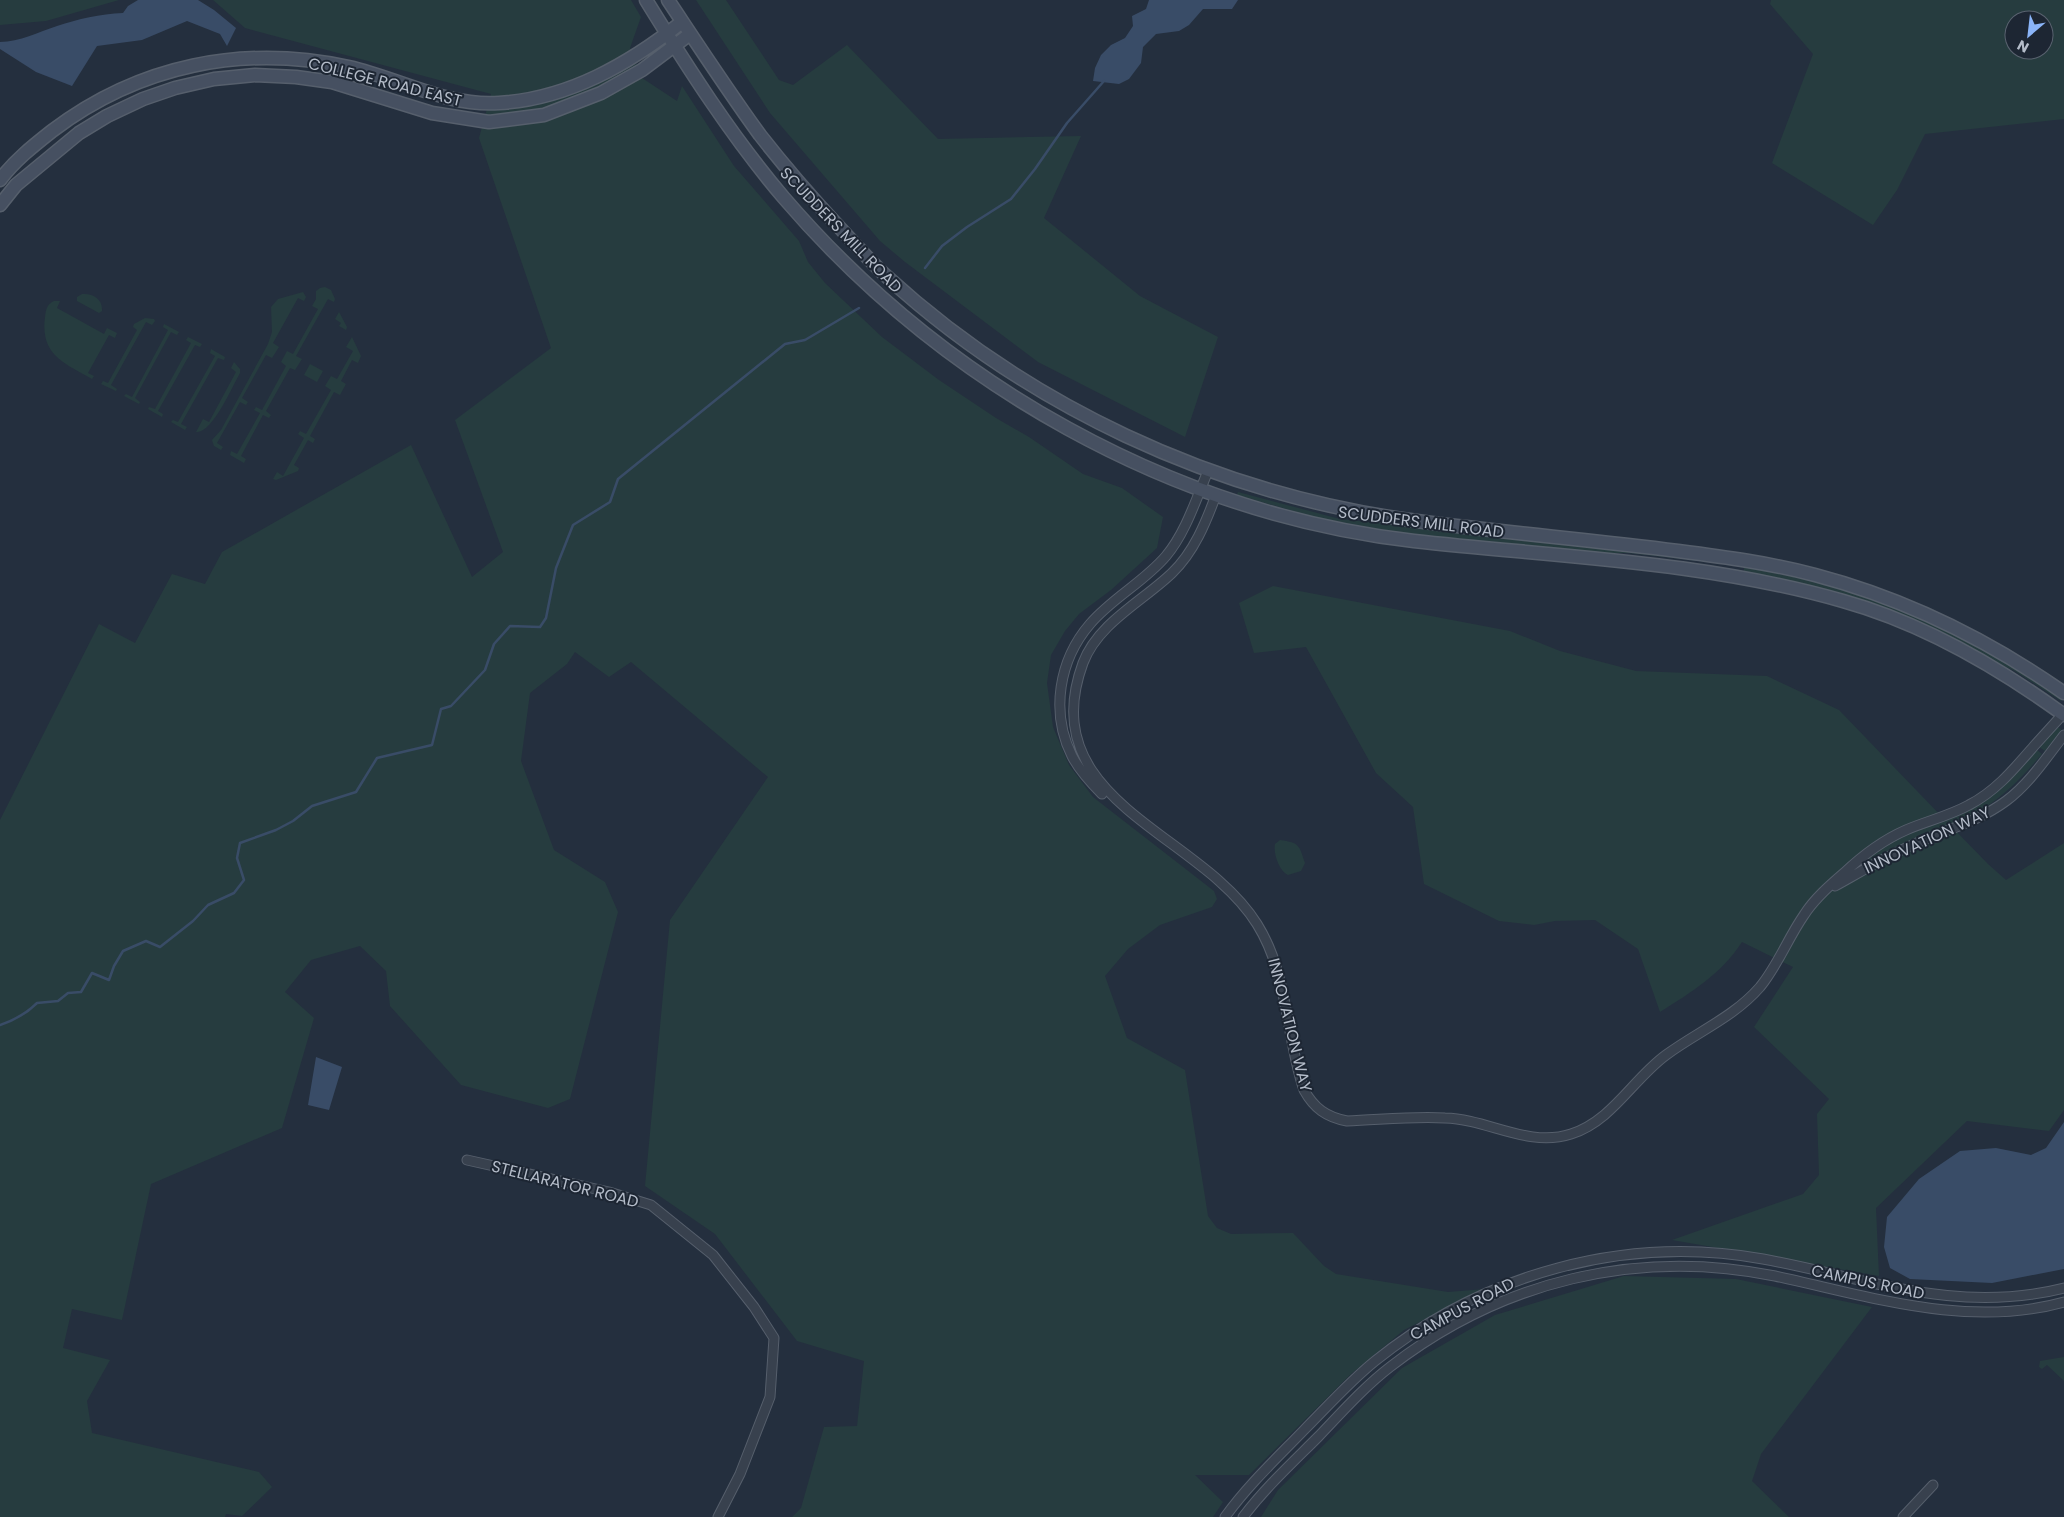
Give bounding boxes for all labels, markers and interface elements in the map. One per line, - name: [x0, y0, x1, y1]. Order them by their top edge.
- north arrow: [2004, 10, 2054, 60]
- text: N: [2014, 35, 2032, 58]
- street label: COLLEGE ROAD EAST: [306, 52, 465, 112]
- street label: SCUDDERS MILL ROAD: [775, 162, 907, 298]
- street label: SCUDDERS MILL ROAD: [1337, 500, 1505, 544]
- street label: INNOVATION WAY: [1860, 800, 1995, 879]
- street label: INNOVATION WAY: [1262, 956, 1318, 1095]
- street label: STELLARATOR ROAD: [489, 1155, 641, 1213]
- street label: CAMPUS ROAD: [1809, 1259, 1927, 1305]
- street label: CAMPUS ROAD: [1406, 1272, 1518, 1346]

